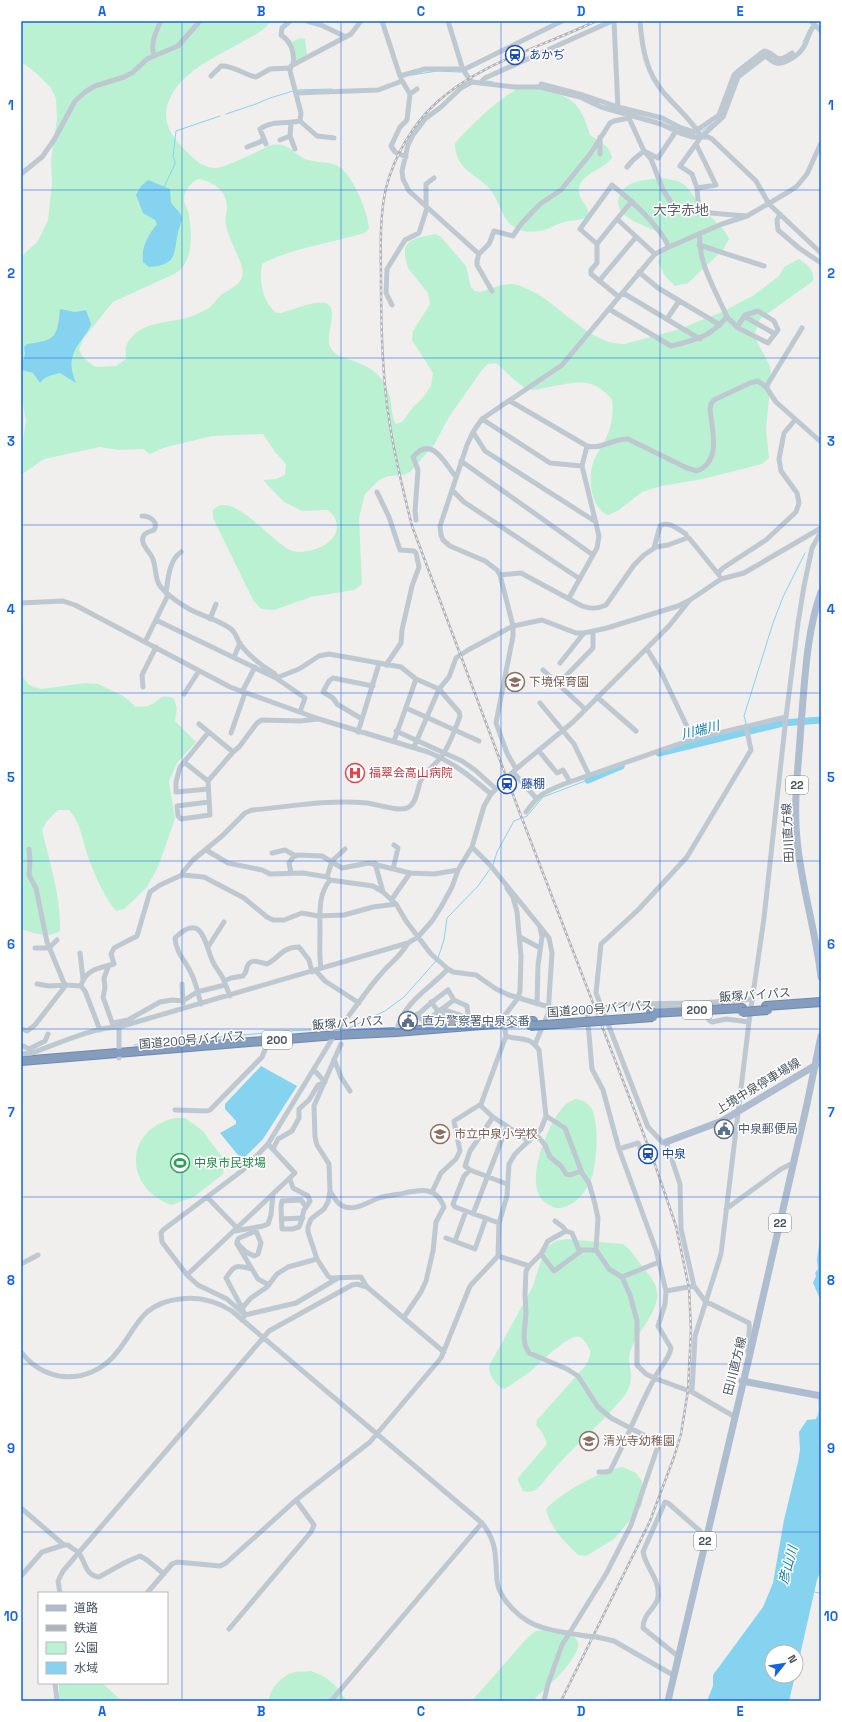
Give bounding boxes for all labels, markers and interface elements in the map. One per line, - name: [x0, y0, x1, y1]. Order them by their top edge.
- text: A: [98, 3, 107, 20]
- text: B: [257, 3, 266, 20]
- text: C: [417, 3, 425, 20]
- text: D: [577, 3, 586, 20]
- text: E: [736, 3, 744, 20]
- station icon: あかぢ: [504, 44, 526, 66]
- place label: あかぢ: [529, 47, 565, 63]
- text: 1: [8, 97, 14, 114]
- text: 1: [828, 97, 834, 114]
- district label: 大字赤地: [653, 201, 709, 219]
- text: 2: [7, 265, 15, 282]
- text: 2: [827, 265, 835, 282]
- text: 3: [7, 433, 15, 450]
- text: 3: [827, 433, 835, 450]
- text: 4: [7, 601, 15, 618]
- text: 4: [827, 601, 835, 618]
- school or university icon: 下境保育園: [504, 671, 526, 693]
- place label: 下境保育園: [529, 674, 589, 690]
- water label: 川端川: [679, 717, 723, 743]
- hospital icon: 福翠会高山病院: [344, 762, 366, 784]
- place label: 福翠会高山病院: [369, 765, 453, 781]
- text: 5: [7, 769, 15, 786]
- text: 5: [827, 769, 835, 786]
- station icon: 藤棚: [496, 773, 518, 795]
- place label: 藤棚: [521, 776, 545, 792]
- road number: 22: [786, 776, 808, 794]
- street label: 田川直方線: [778, 803, 798, 863]
- text: 6: [7, 936, 15, 953]
- text: 6: [827, 936, 835, 953]
- street label: 飯塚バイパス: [719, 985, 791, 1005]
- street label: 国道200号バイパス: [546, 997, 654, 1021]
- road number: 200: [682, 1001, 712, 1019]
- public building icon: 直方警察署中泉交番: [397, 1010, 419, 1032]
- street label: 飯塚バイパス: [312, 1013, 384, 1033]
- place label: 直方警察署中泉交番: [422, 1013, 530, 1029]
- street label: 国道200号バイパス: [138, 1027, 246, 1053]
- road number: 200: [262, 1031, 292, 1049]
- street label: 上境中泉停車場線: [713, 1054, 803, 1118]
- text: 7: [7, 1104, 15, 1121]
- text: 7: [827, 1104, 835, 1121]
- public building icon: 中泉郵便局: [713, 1118, 735, 1140]
- place label: 中泉郵便局: [738, 1121, 798, 1137]
- school or university icon: 市立中泉小学校: [429, 1123, 451, 1145]
- place label: 市立中泉小学校: [454, 1126, 538, 1142]
- station icon: 中泉: [637, 1143, 659, 1165]
- place label: 中泉: [662, 1146, 686, 1162]
- sports icon: 中泉市民球場: [169, 1152, 191, 1174]
- place label: 中泉市民球場: [194, 1155, 266, 1171]
- road number: 22: [769, 1214, 791, 1232]
- text: 8: [7, 1272, 15, 1289]
- text: 8: [827, 1272, 835, 1289]
- street label: 田川直方線: [720, 1335, 750, 1397]
- school or university icon: 清光寺幼稚園: [578, 1430, 600, 1452]
- place label: 清光寺幼稚園: [603, 1433, 675, 1449]
- text: 9: [7, 1440, 15, 1457]
- text: 9: [827, 1440, 835, 1457]
- road number: 22: [694, 1532, 716, 1550]
- water label: 彦山川: [775, 1542, 802, 1586]
- legend: [38, 1592, 168, 1684]
- text: 道路: [74, 1600, 98, 1616]
- text: 10: [4, 1608, 18, 1625]
- text: 10: [824, 1608, 838, 1625]
- text: 鉄道: [74, 1620, 98, 1636]
- text: 公園: [74, 1640, 98, 1656]
- north arrow: [764, 1644, 804, 1684]
- text: N: [785, 1652, 801, 1666]
- text: 水域: [74, 1660, 98, 1676]
- text: A: [98, 1703, 107, 1720]
- text: B: [257, 1703, 266, 1720]
- text: C: [417, 1703, 425, 1720]
- text: D: [577, 1703, 586, 1720]
- text: E: [736, 1703, 744, 1720]

